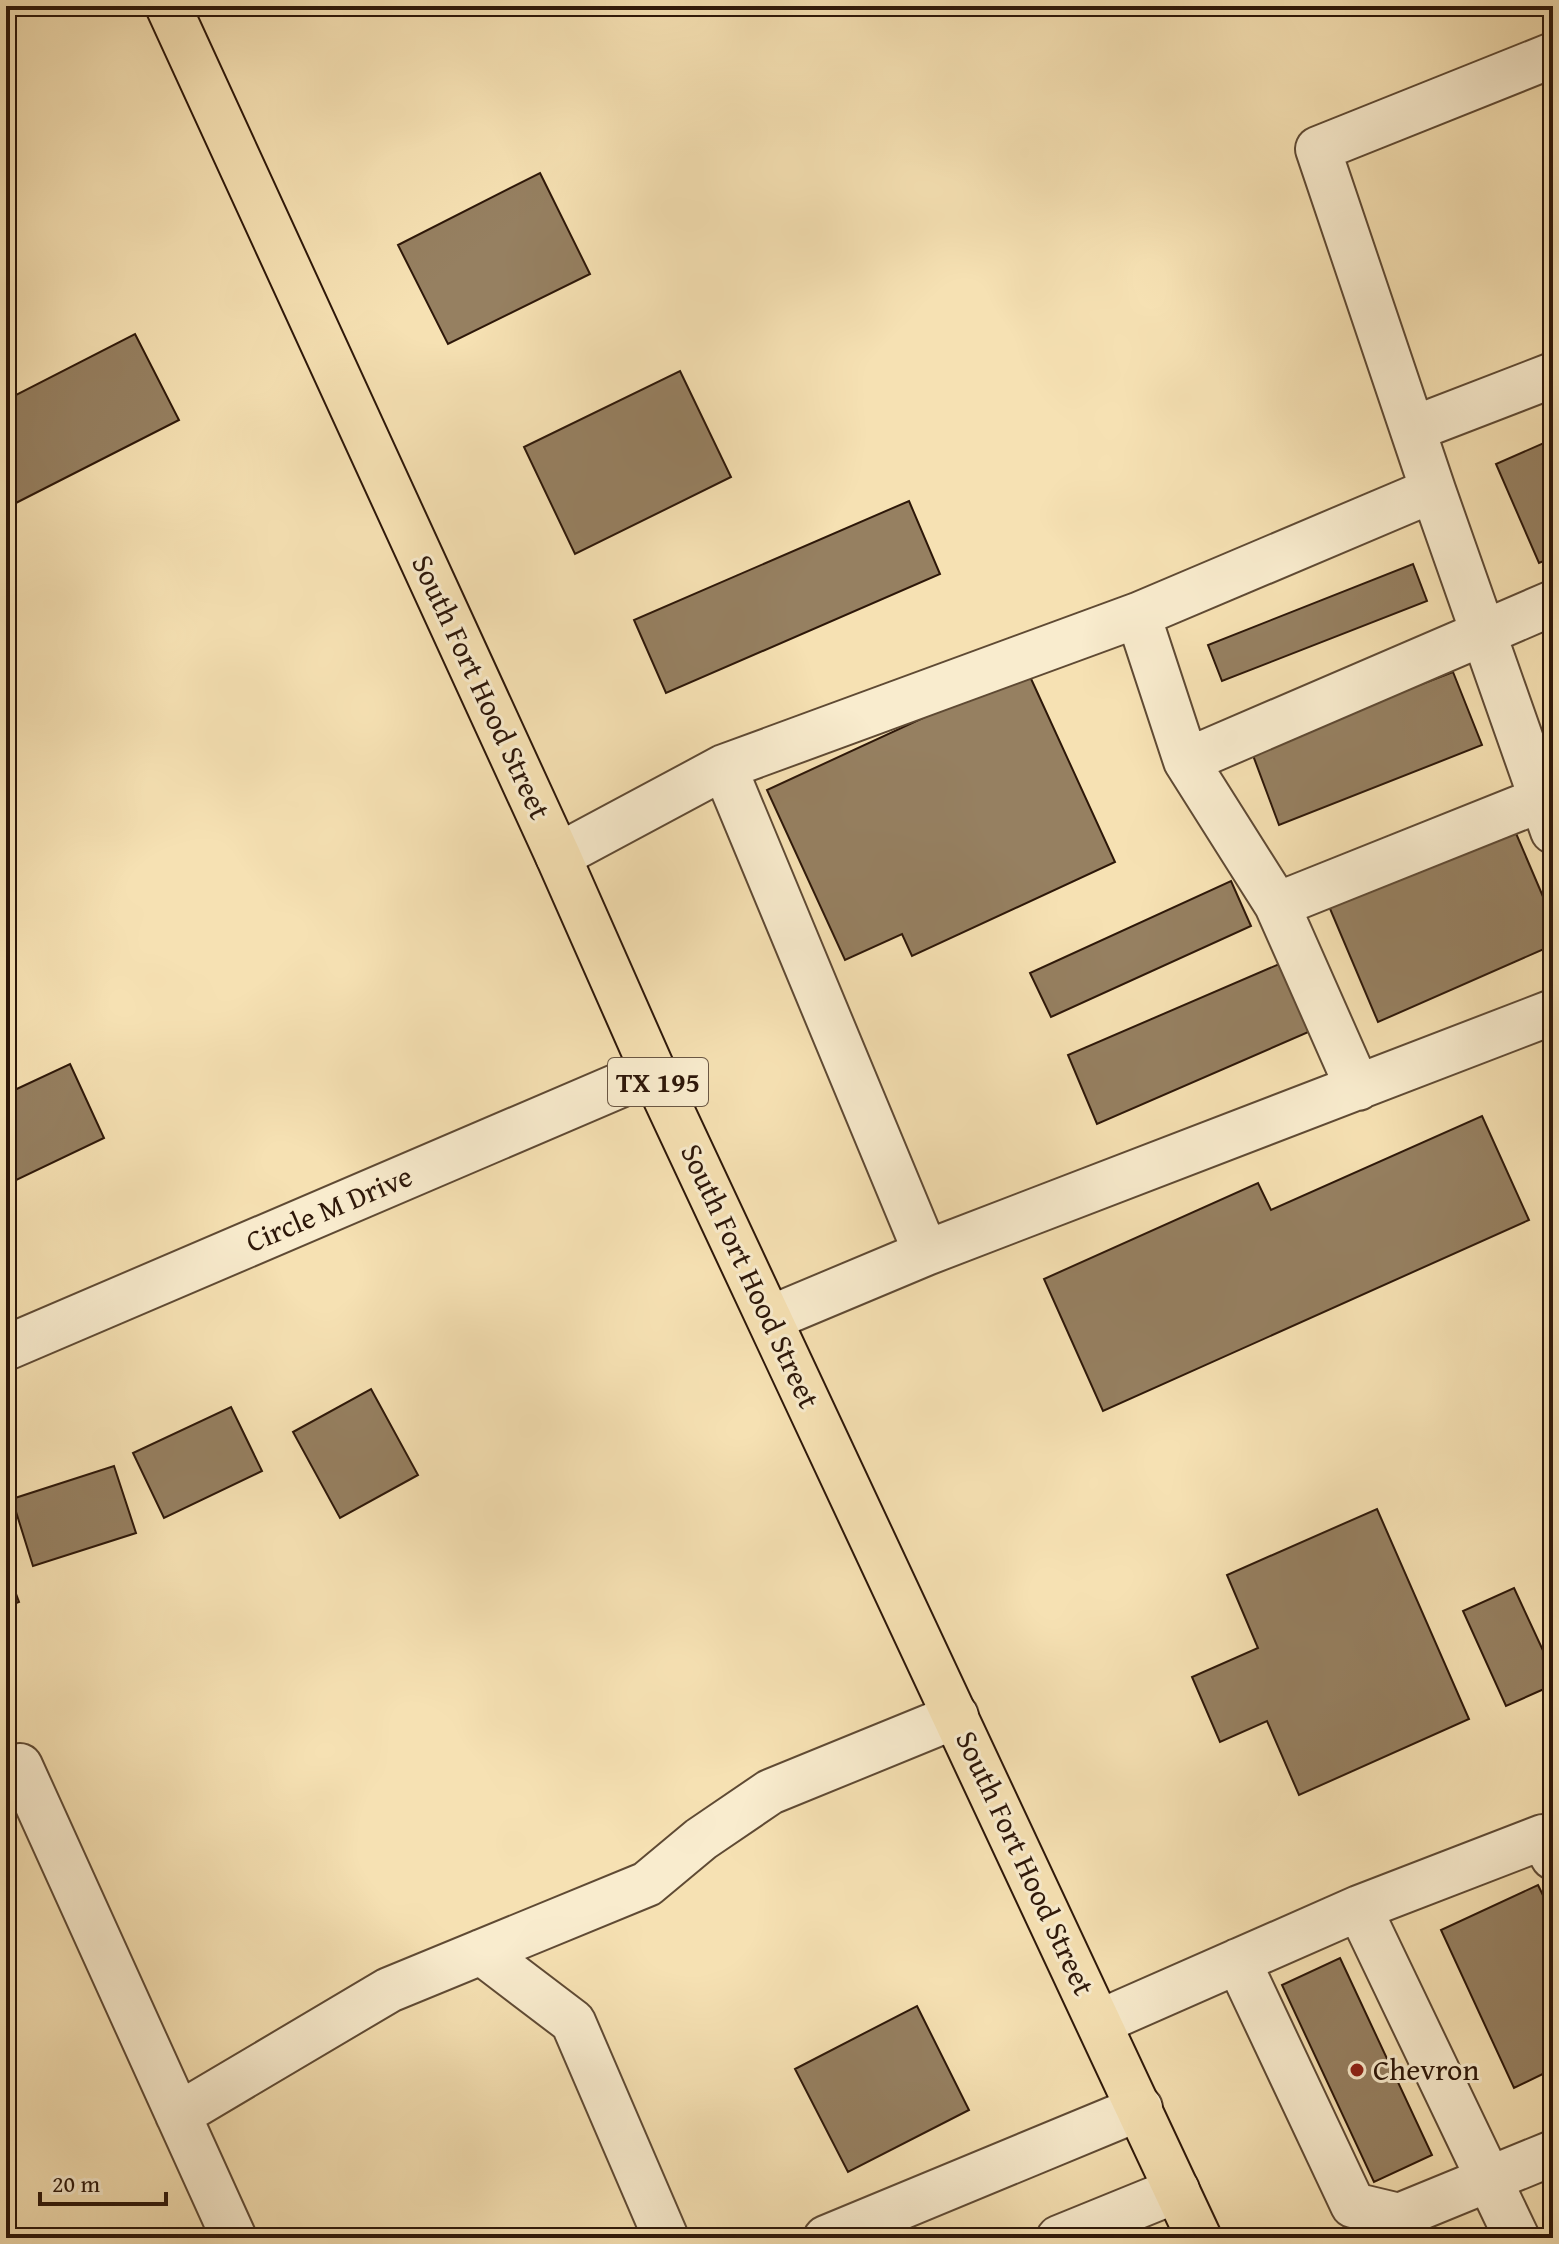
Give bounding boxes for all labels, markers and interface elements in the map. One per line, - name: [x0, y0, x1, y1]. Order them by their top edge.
- street label: South Fort Hood Street: [401, 547, 563, 827]
- road number: TX 195: [608, 1058, 708, 1106]
- street label: South Fort Hood Street: [670, 1136, 832, 1416]
- street label: Circle M Drive: [238, 1153, 419, 1263]
- street label: South Fort Hood Street: [945, 1723, 1107, 2003]
- place label: Chevron: [1373, 2047, 1479, 2091]
- marker: Chevron: [1348, 2061, 1366, 2079]
- scale bar: [40, 2156, 166, 2206]
- text: 20 m: [52, 2166, 100, 2201]

